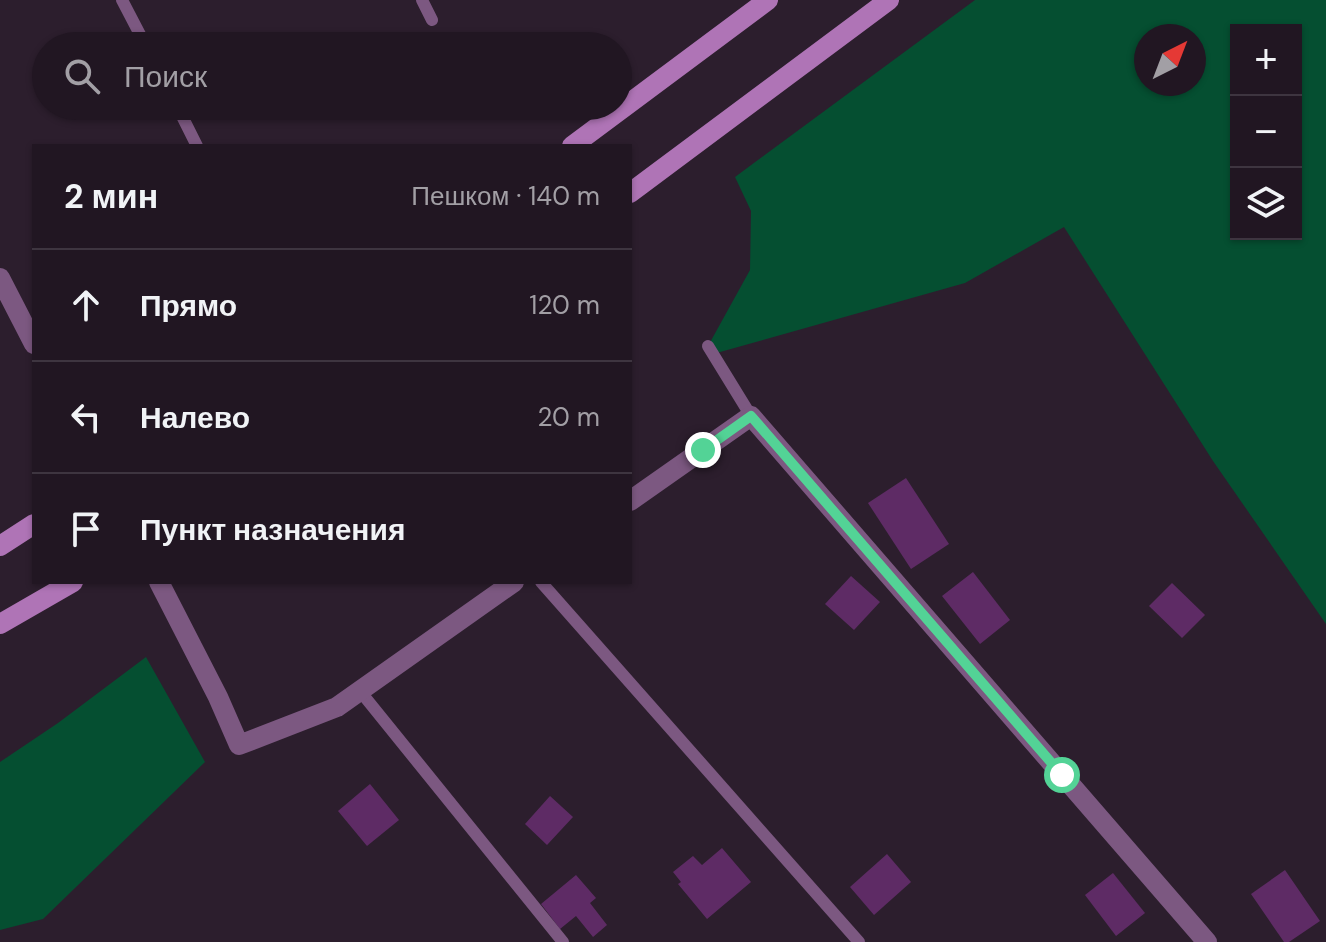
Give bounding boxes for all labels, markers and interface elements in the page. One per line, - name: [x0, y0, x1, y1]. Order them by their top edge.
- north arrow: [1134, 24, 1206, 96]
- map controls: [1230, 24, 1302, 240]
- button: +: [1230, 24, 1302, 96]
- search box: [32, 32, 632, 120]
- icon: search: [60, 54, 104, 98]
- text: Поиск: [124, 57, 207, 96]
- button: −: [1230, 96, 1302, 168]
- button: layers: [1230, 168, 1302, 240]
- text: 2 мин: [64, 174, 158, 219]
- text: Пешком · 140 m: [411, 179, 600, 213]
- icon: ahead: [64, 283, 108, 327]
- text: Прямо: [140, 286, 237, 325]
- text: 120 m: [529, 288, 600, 322]
- icon: left: [64, 395, 108, 439]
- text: Налево: [140, 398, 250, 437]
- text: 20 m: [537, 400, 600, 434]
- route end: [685, 432, 721, 468]
- icon: arrive: [64, 507, 108, 551]
- text: Пункт назначения: [140, 510, 405, 549]
- route start: [1044, 757, 1080, 793]

